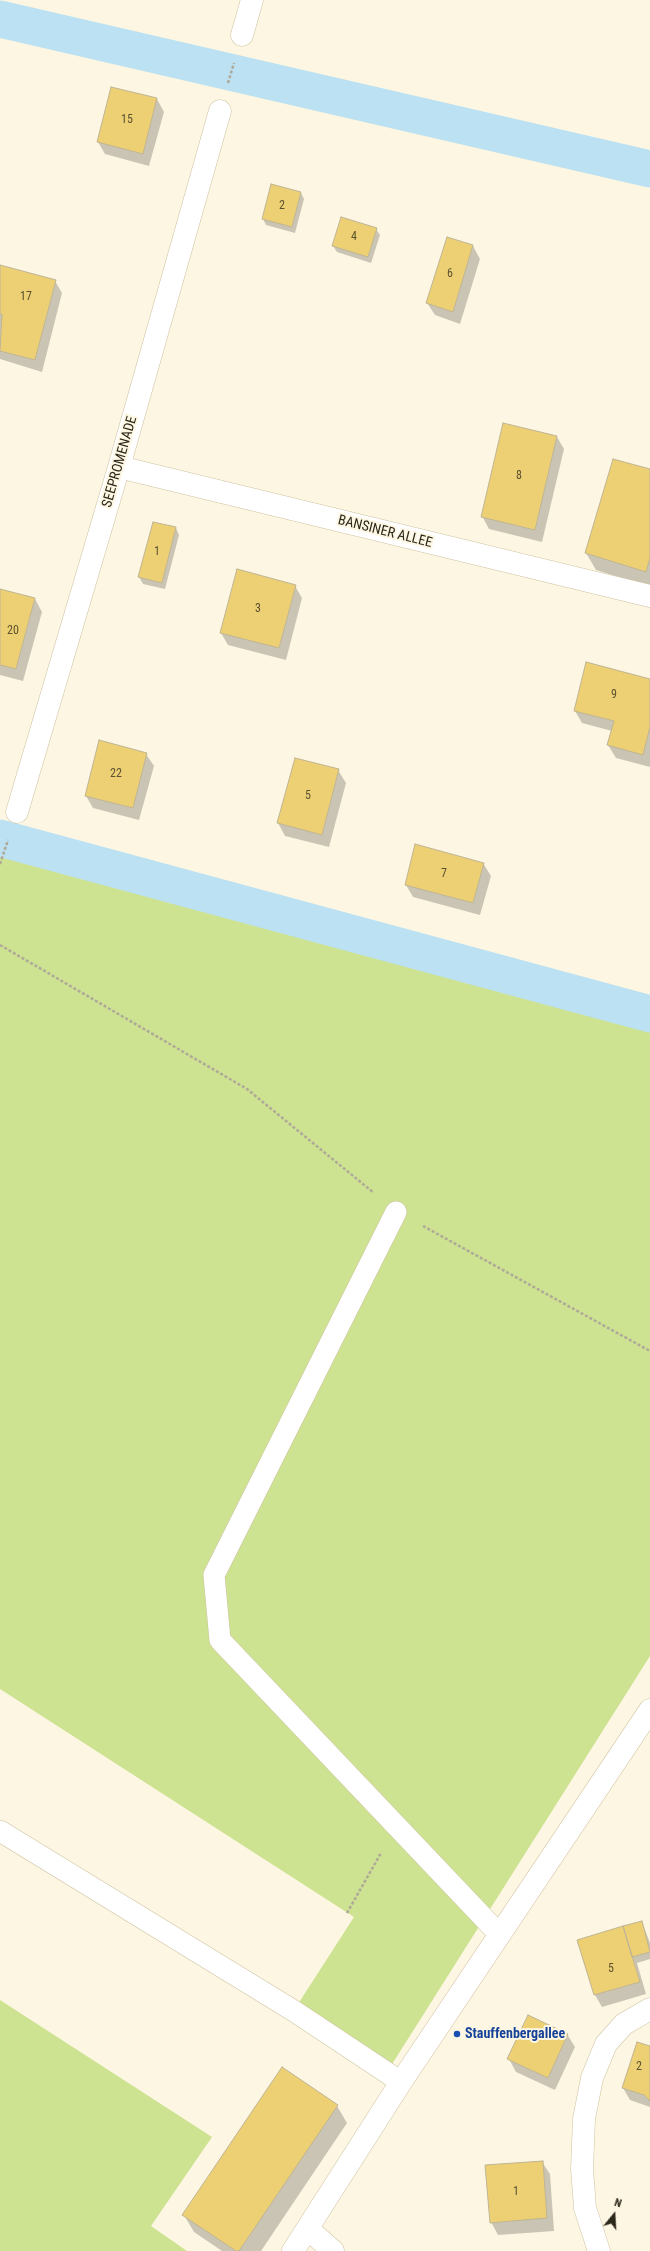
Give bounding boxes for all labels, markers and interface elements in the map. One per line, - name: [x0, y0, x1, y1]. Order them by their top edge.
- house number: 15: [121, 113, 133, 127]
- house number: 2: [279, 199, 285, 213]
- house number: 4: [351, 230, 357, 244]
- house number: 6: [447, 267, 453, 281]
- house number: 17: [20, 290, 32, 304]
- street label: SEEPROMENADE: [99, 414, 141, 510]
- house number: 8: [516, 469, 522, 483]
- street label: BANSINER ALLEE: [336, 512, 434, 552]
- house number: 1: [154, 545, 160, 559]
- house number: 3: [255, 602, 261, 616]
- house number: 20: [7, 624, 19, 638]
- house number: 9: [611, 688, 617, 702]
- house number: 22: [110, 767, 122, 781]
- house number: 5: [305, 789, 311, 803]
- house number: 7: [441, 867, 447, 881]
- house number: 5: [608, 1962, 614, 1976]
- place label: Stauffenbergallee: [465, 2026, 565, 2042]
- marker: Stauffenbergallee: [452, 2029, 462, 2039]
- house number: 2: [636, 2060, 642, 2074]
- house number: 1: [513, 2185, 519, 2199]
- north arrow: [594, 2195, 634, 2235]
- text: N: [613, 2196, 623, 2210]

